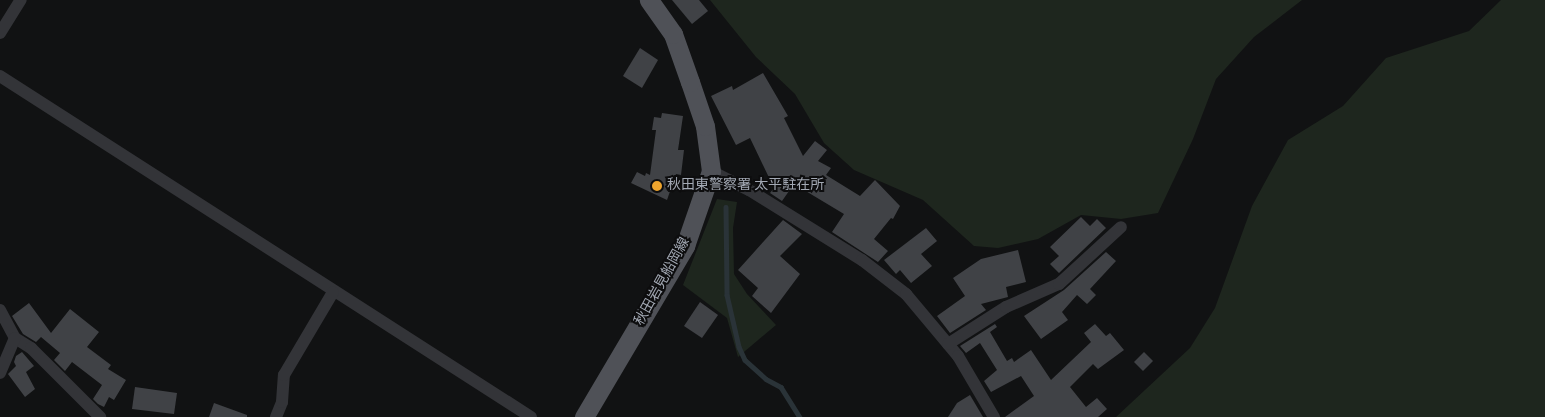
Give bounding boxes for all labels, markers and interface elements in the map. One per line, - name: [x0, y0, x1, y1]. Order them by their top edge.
- place label: 秋田東警察署 太平駐在所: [667, 178, 824, 194]
- marker: 秋田東警察署 太平駐在所: [651, 180, 663, 192]
- street label: 秋田岩見船岡線: [632, 235, 694, 329]

